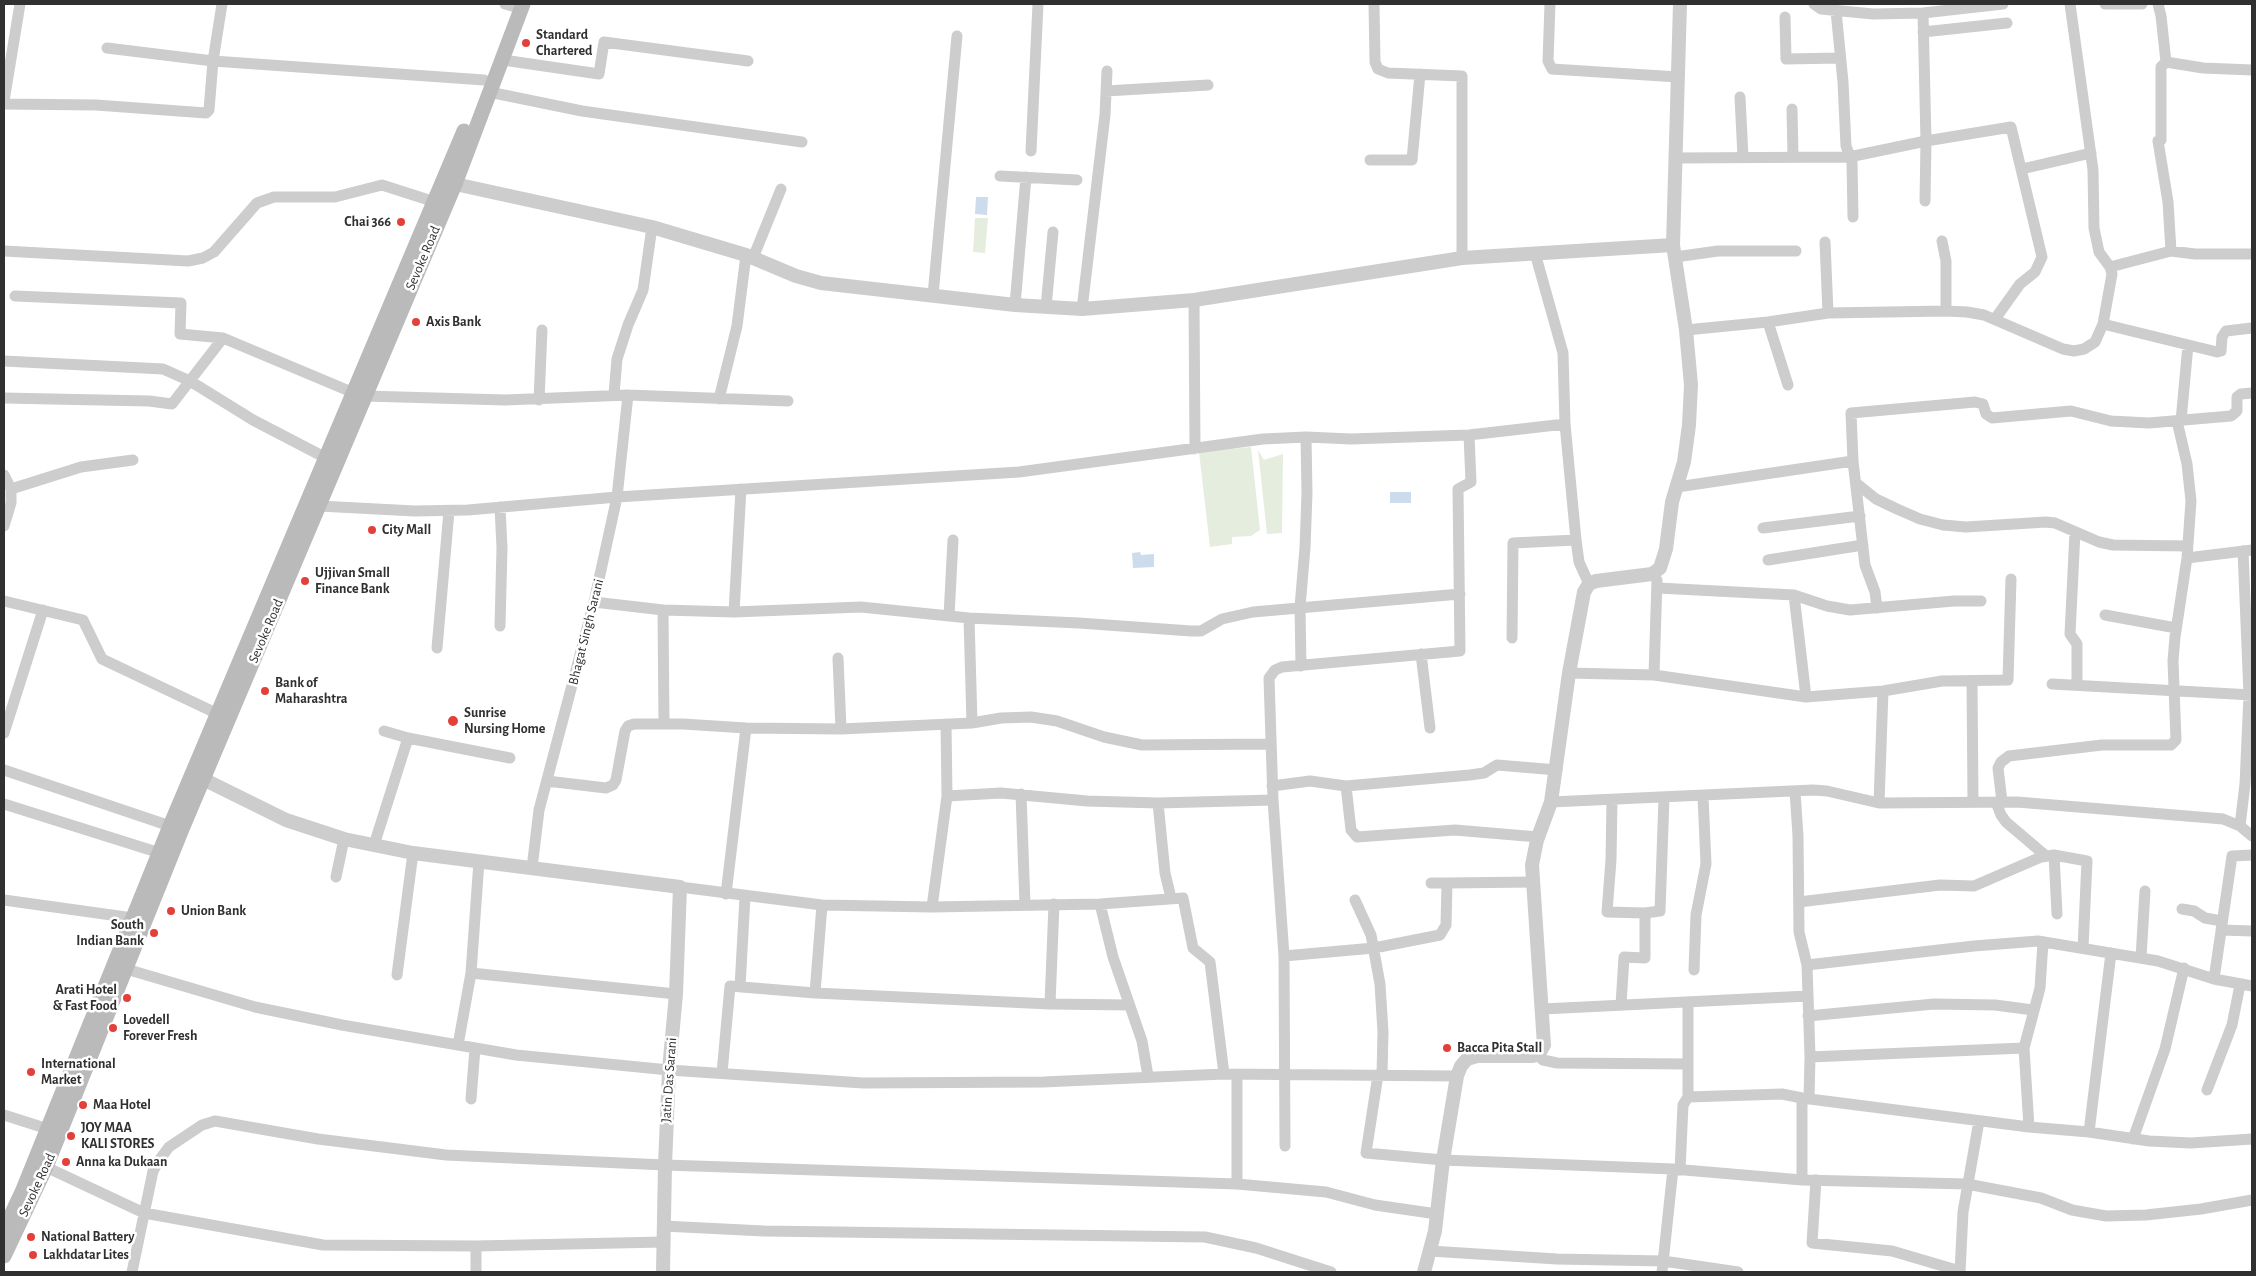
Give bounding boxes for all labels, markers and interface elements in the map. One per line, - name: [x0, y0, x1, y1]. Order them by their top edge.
- place label: Standard Chartered: [536, 27, 592, 59]
- marker: Standard Chartered: [520, 37, 532, 49]
- place label: Chai 366: [344, 214, 391, 230]
- marker: Chai 366: [395, 216, 407, 228]
- street label: Sevoke Road: [402, 223, 444, 293]
- place label: Axis Bank: [426, 314, 481, 330]
- marker: Axis Bank: [410, 316, 422, 328]
- place label: City Mall: [382, 522, 431, 538]
- marker: City Mall: [366, 524, 378, 536]
- place label: Ujjivan Small Finance Bank: [315, 565, 390, 598]
- marker: Ujjivan Small Finance Bank: [299, 575, 311, 587]
- street label: Bhagat Singh Sarani: [565, 577, 607, 687]
- street label: Sevoke Road: [245, 596, 287, 666]
- place label: Bank of Maharashtra: [275, 675, 347, 708]
- marker: Bank of Maharashtra: [259, 685, 271, 697]
- place label: Sunrise Nursing Home: [464, 705, 545, 738]
- marker: Sunrise Nursing Home: [446, 714, 460, 728]
- place label: Union Bank: [181, 903, 246, 919]
- marker: Union Bank: [165, 905, 177, 917]
- place label: South Indian Bank: [76, 917, 144, 950]
- marker: South Indian Bank: [148, 927, 160, 939]
- place label: Arati Hotel & Fast Food: [53, 982, 117, 1014]
- marker: Arati Hotel & Fast Food: [121, 992, 133, 1004]
- place label: Lovedell Forever Fresh: [123, 1012, 197, 1044]
- marker: Lovedell Forever Fresh: [107, 1022, 119, 1034]
- street label: Jatin Das Sarani: [658, 1037, 680, 1123]
- place label: Bacca Pita Stall: [1457, 1040, 1542, 1056]
- marker: Bacca Pita Stall: [1441, 1042, 1453, 1054]
- place label: International Market: [41, 1056, 116, 1088]
- marker: International Market: [25, 1066, 37, 1078]
- place label: Maa Hotel: [93, 1097, 151, 1113]
- marker: Maa Hotel: [77, 1099, 89, 1111]
- place label: JOY MAA KALI STORES: [81, 1120, 155, 1152]
- marker: JOY MAA KALI STORES: [65, 1130, 77, 1142]
- street label: Sevoke Road: [15, 1151, 59, 1219]
- place label: Anna ka Dukaan: [76, 1154, 167, 1170]
- marker: Anna ka Dukaan: [60, 1156, 72, 1168]
- place label: National Battery: [41, 1229, 134, 1245]
- marker: National Battery: [25, 1231, 37, 1243]
- place label: Lakhdatar Lites: [43, 1247, 129, 1263]
- marker: Lakhdatar Lites: [27, 1249, 39, 1261]

